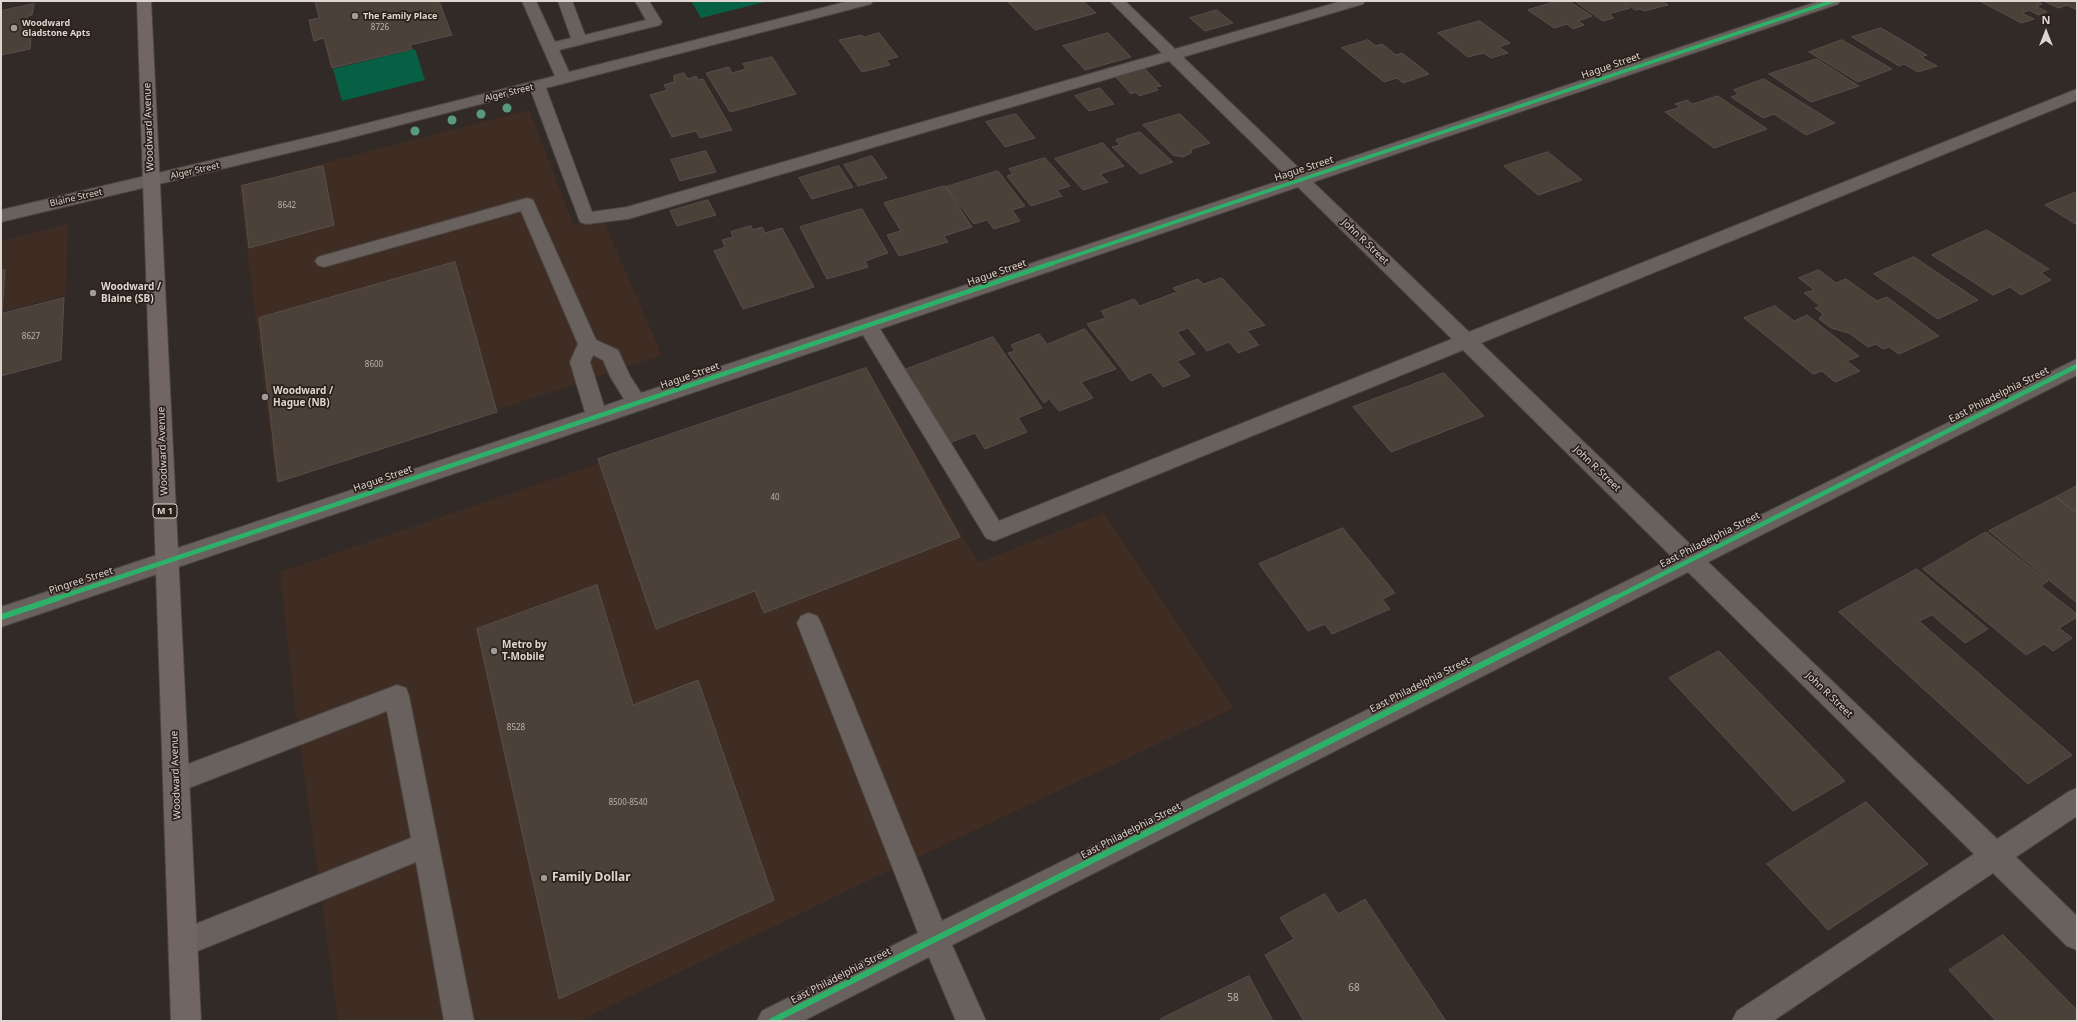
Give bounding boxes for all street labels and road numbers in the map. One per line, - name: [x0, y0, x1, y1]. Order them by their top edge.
- street label: Hague Street: [1580, 50, 1642, 82]
- street label: Alger Street: [483, 82, 535, 104]
- street label: Woodward Avenue: [141, 83, 157, 171]
- street label: Hague Street: [1273, 154, 1335, 184]
- street label: Alger Street: [169, 160, 221, 182]
- street label: Blaine Street: [49, 187, 103, 209]
- street label: John R Street: [1339, 217, 1391, 267]
- street label: Hague Street: [966, 257, 1028, 289]
- street label: Hague Street: [659, 360, 721, 392]
- street label: East Philadelphia Street: [1947, 365, 2051, 425]
- street label: Woodward Avenue: [155, 407, 171, 495]
- street label: John R Street: [1571, 444, 1623, 494]
- street label: Hague Street: [352, 463, 414, 495]
- road number: M 1: [153, 504, 177, 518]
- street label: East Philadelphia Street: [1658, 510, 1762, 570]
- street label: Pingree Street: [47, 565, 115, 597]
- street label: East Philadelphia Street: [1368, 655, 1472, 715]
- street label: John R Street: [1803, 670, 1855, 720]
- street label: Woodward Avenue: [168, 731, 184, 819]
- street label: East Philadelphia Street: [1079, 801, 1183, 861]
- street label: East Philadelphia Street: [789, 946, 893, 1006]

